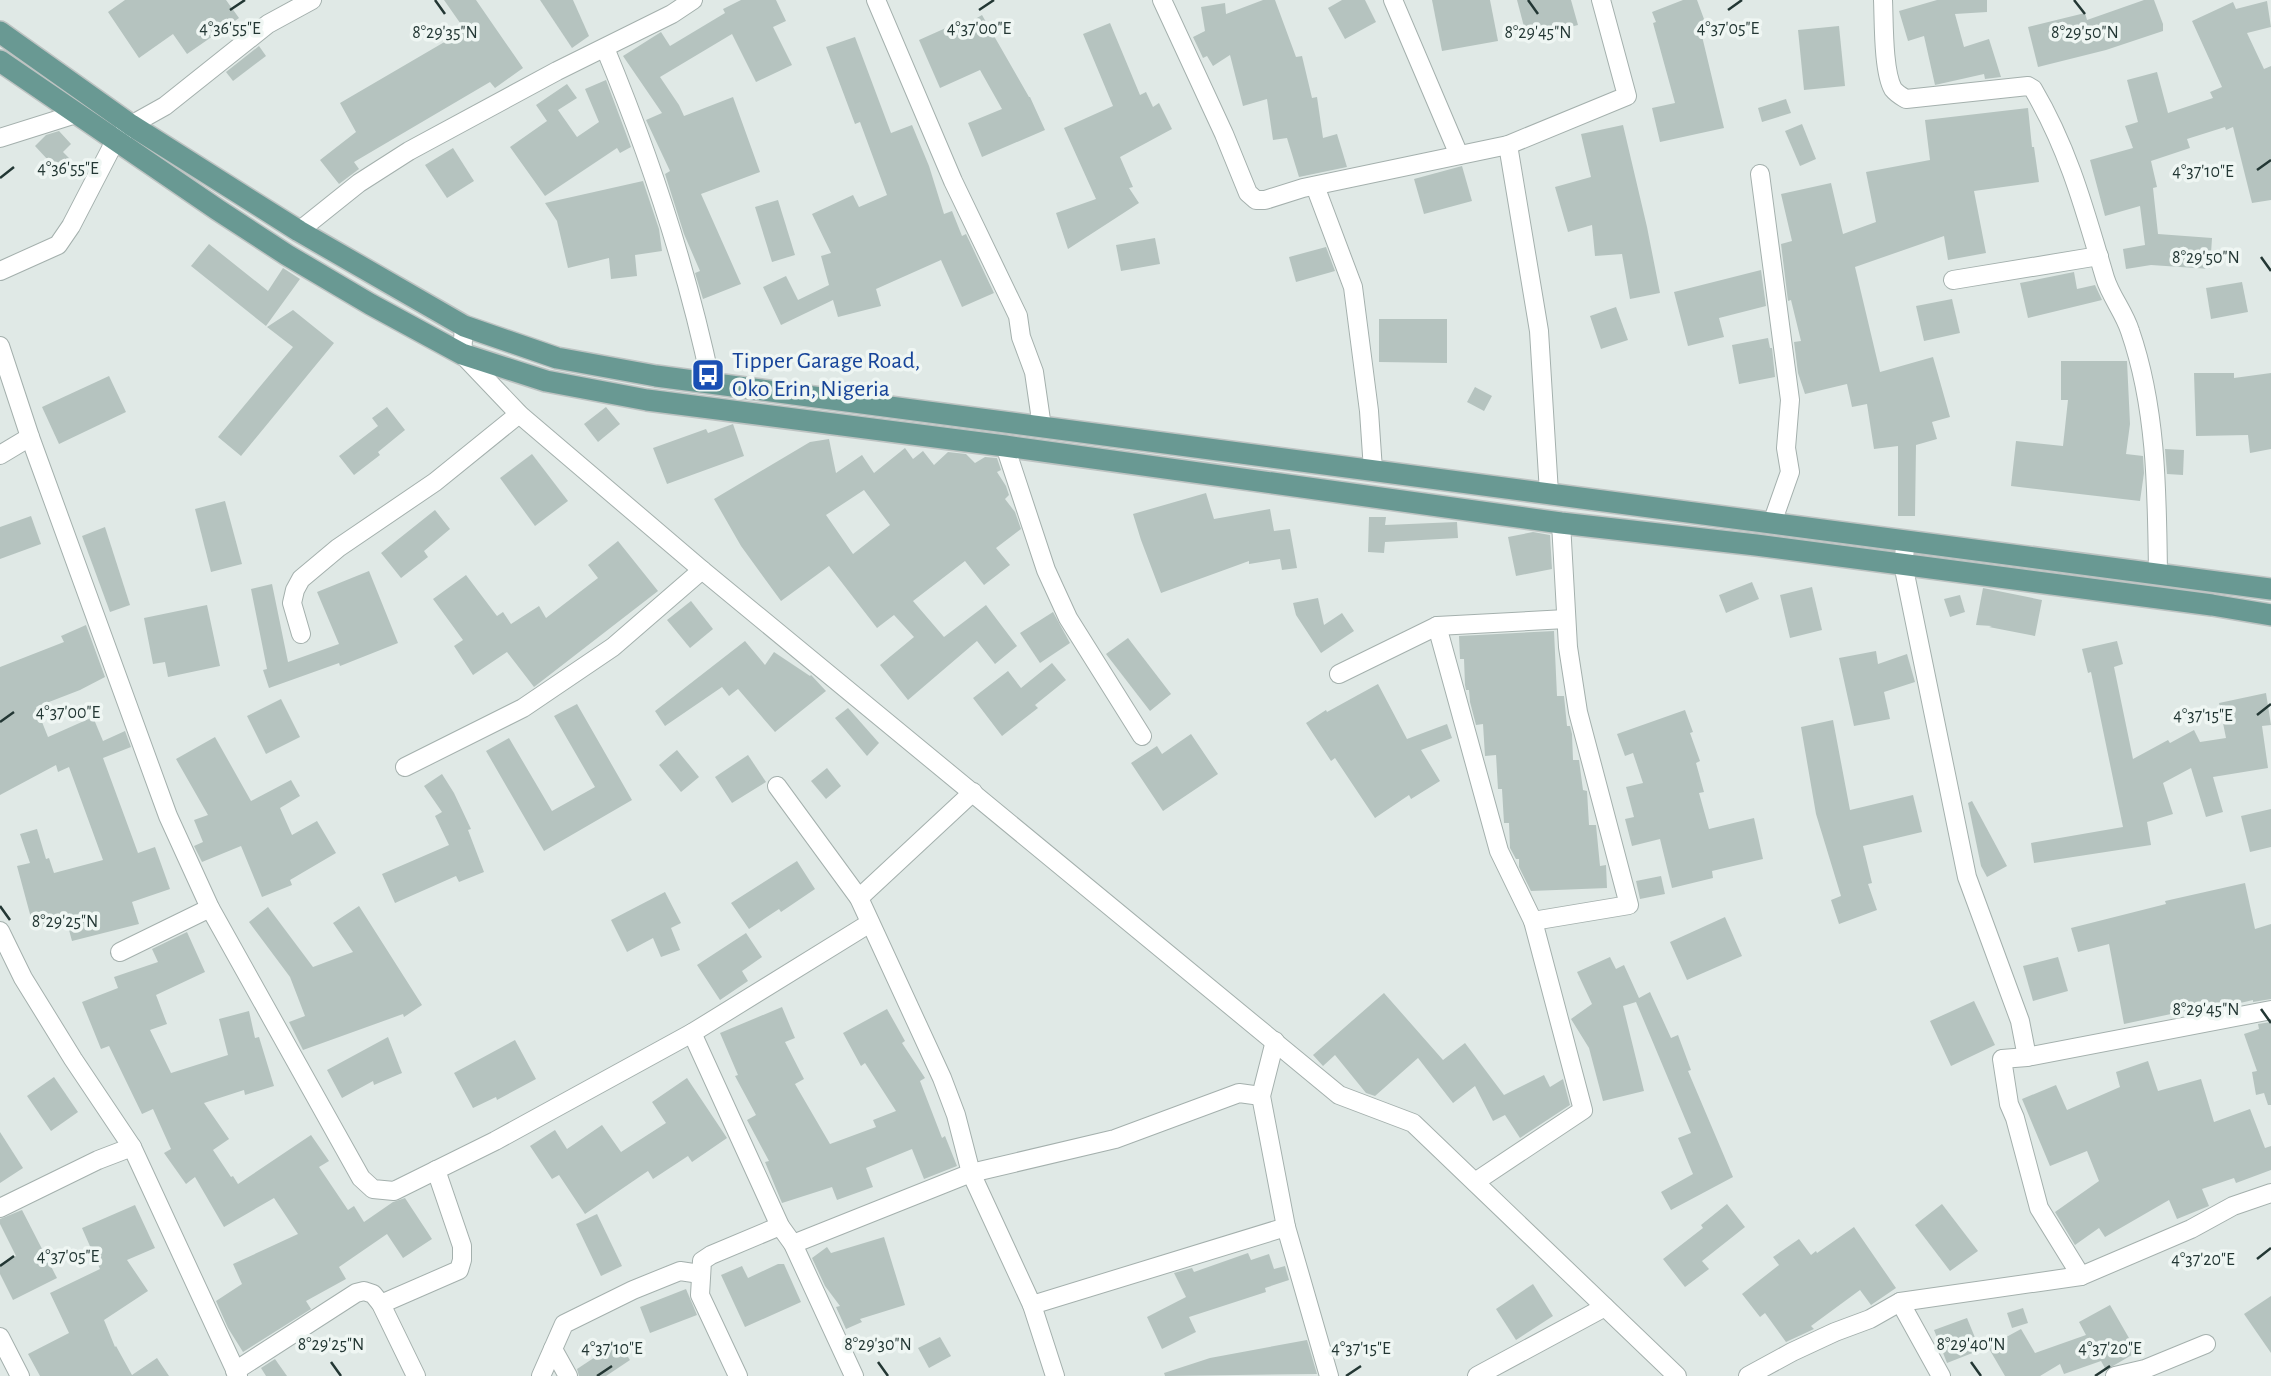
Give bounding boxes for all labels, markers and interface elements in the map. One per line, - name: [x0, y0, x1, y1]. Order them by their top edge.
- text: 4°36'55"E: [199, 20, 261, 38]
- text: 4°37'00"E: [947, 20, 1012, 38]
- text: 4°37'05"E: [1697, 20, 1760, 38]
- text: 8°29'35"N: [412, 24, 478, 42]
- text: 8°29'45"N: [1505, 24, 1571, 42]
- text: 8°29'50"N: [2051, 24, 2119, 42]
- text: 4°36'55"E: [37, 160, 99, 178]
- text: 4°37'10"E: [2172, 163, 2234, 181]
- text: 8°29'50"N: [2172, 249, 2240, 267]
- place label: Tipper Garage Road, Oko Erin, Nigeria: [732, 349, 920, 401]
- bus stop icon: Tipper Garage Road, Oko Erin, Nigeria: [689, 356, 727, 394]
- text: 4°37'00"E: [36, 704, 101, 722]
- text: 4°37'15"E: [2173, 707, 2233, 725]
- text: 8°29'25"N: [32, 913, 98, 931]
- text: 8°29'45"N: [2173, 1001, 2239, 1019]
- text: 4°37'05"E: [37, 1248, 100, 1266]
- text: 4°37'20"E: [2171, 1251, 2235, 1269]
- text: 8°29'25"N: [298, 1336, 364, 1354]
- text: 8°29'30"N: [844, 1336, 912, 1354]
- text: 8°29'40"N: [1937, 1336, 2005, 1354]
- text: 4°37'10"E: [581, 1340, 643, 1358]
- text: 4°37'15"E: [1331, 1340, 1391, 1358]
- text: 4°37'20"E: [2078, 1340, 2142, 1358]

